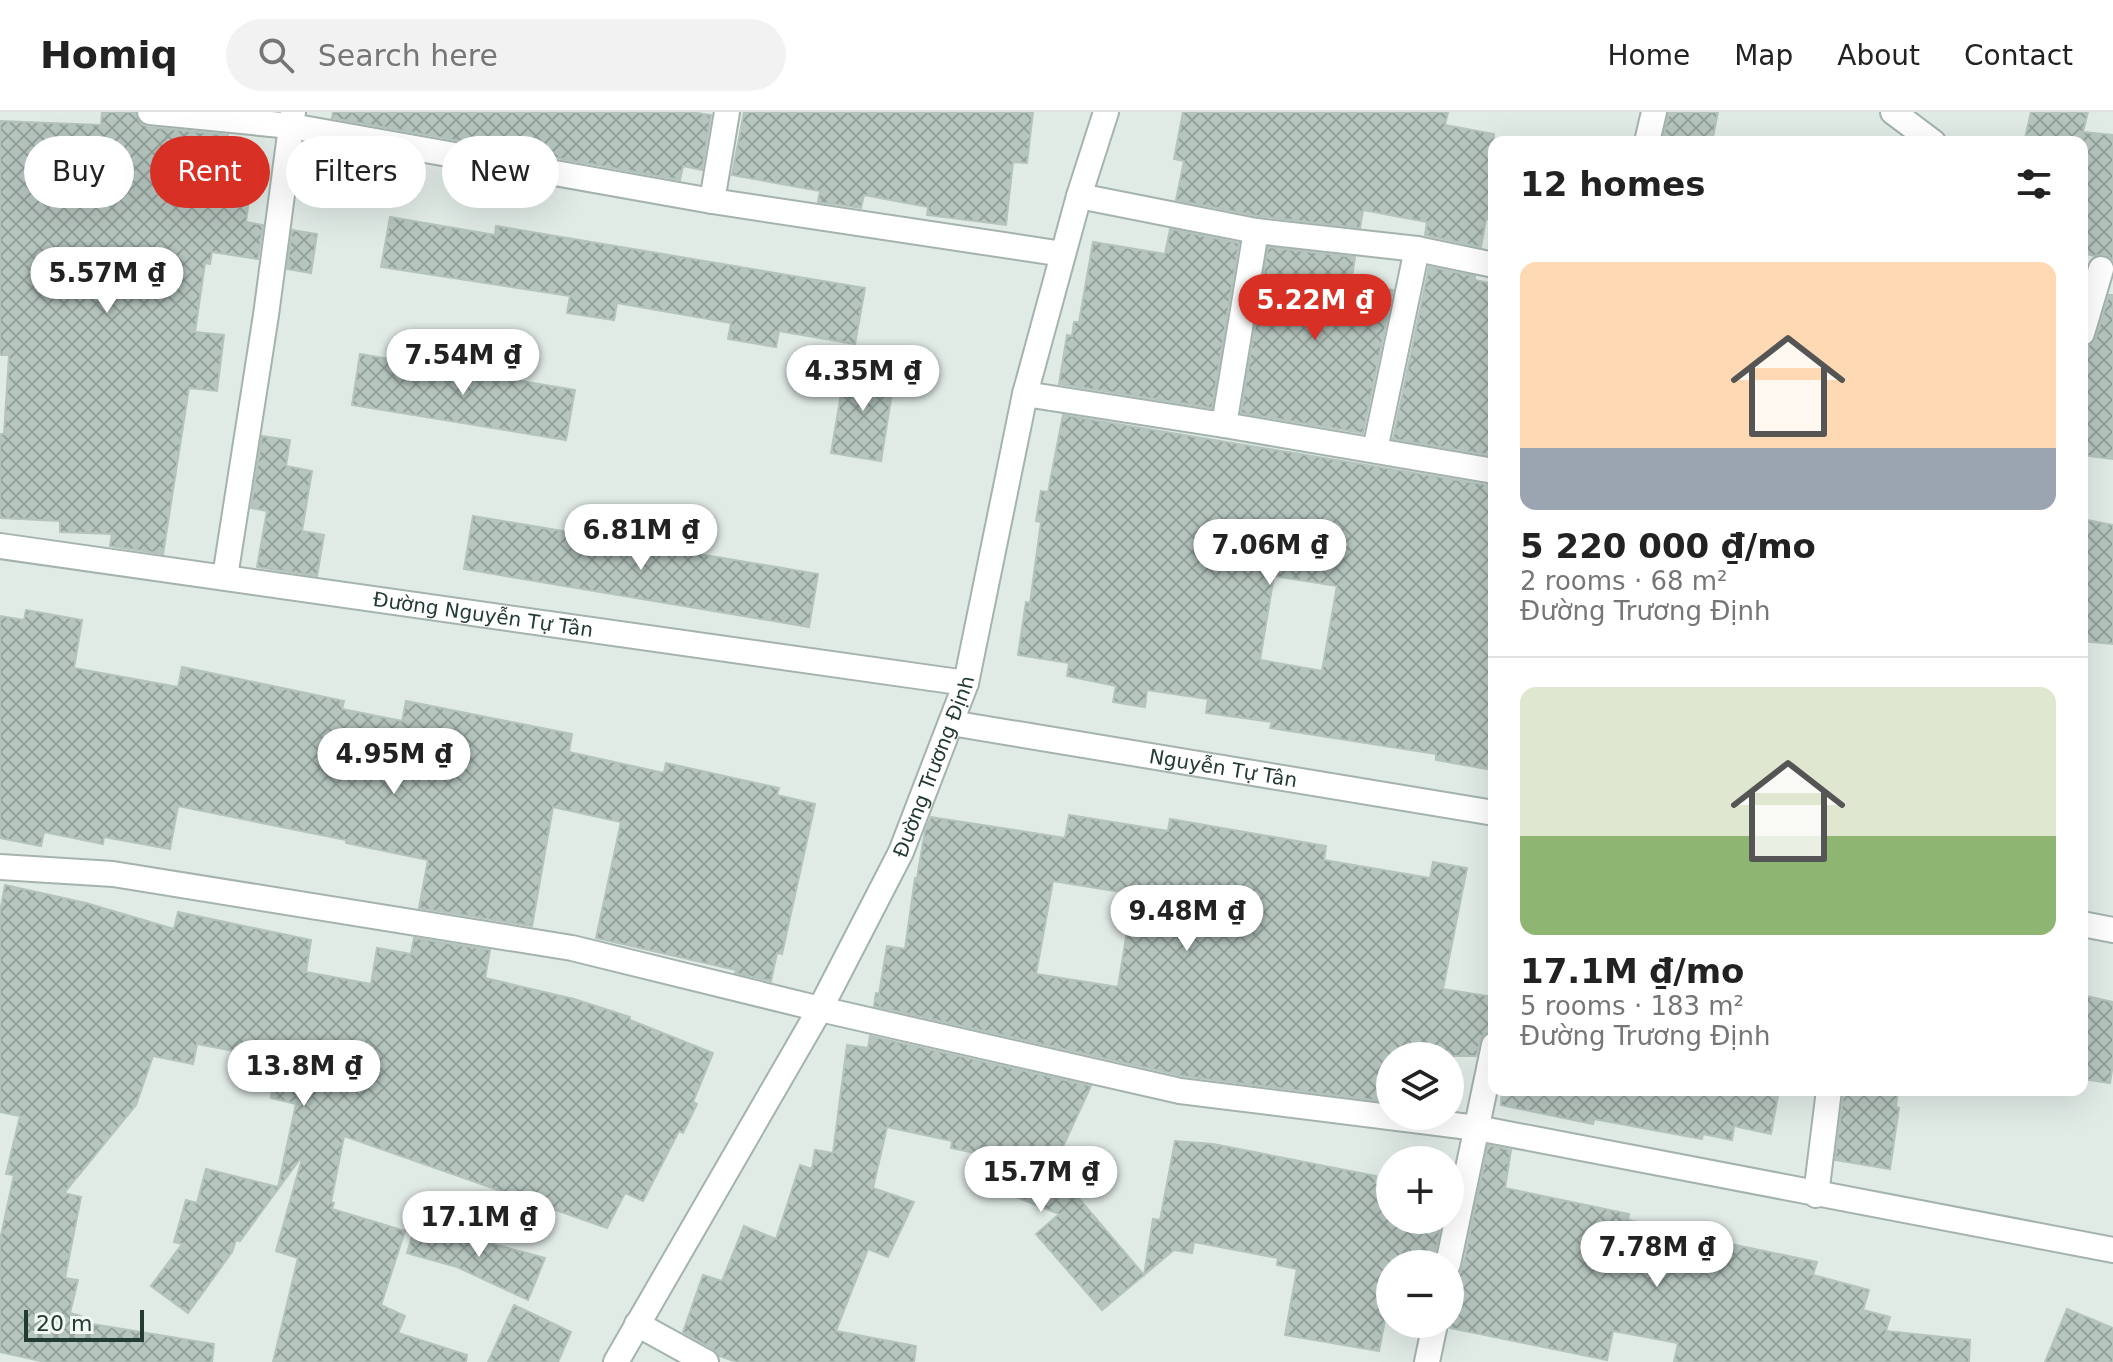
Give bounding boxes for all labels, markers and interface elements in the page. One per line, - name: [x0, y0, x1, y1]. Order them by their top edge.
- search box: [226, 19, 786, 91]
- text: Homiq: [40, 33, 178, 77]
- icon: search: [254, 33, 298, 77]
- text: Search here: [318, 38, 498, 73]
- text: Home: [1607, 39, 1690, 72]
- text: Map: [1734, 39, 1793, 72]
- text: About: [1837, 39, 1920, 72]
- text: Contact: [1964, 39, 2073, 72]
- chip: Buy: [24, 136, 134, 208]
- chip: Rent: [150, 136, 270, 208]
- chip: Filters: [286, 136, 426, 208]
- chip: New: [442, 136, 559, 208]
- icon: filters: [2012, 162, 2056, 206]
- text: 12 homes: [1520, 164, 1705, 204]
- pin: 5.57M ₫: [33, 247, 181, 315]
- text: 5.57M ₫: [48, 258, 166, 288]
- pin: 5.22M ₫: [1241, 274, 1389, 342]
- text: 5.22M ₫: [1256, 285, 1374, 315]
- icon: home: [1716, 314, 1860, 458]
- pin: 7.54M ₫: [389, 329, 537, 397]
- text: 7.54M ₫: [404, 340, 522, 370]
- pin: 4.35M ₫: [789, 345, 937, 413]
- text: 4.35M ₫: [804, 356, 922, 386]
- pin: 6.81M ₫: [567, 504, 715, 572]
- text: 6.81M ₫: [582, 515, 700, 545]
- pin: 7.06M ₫: [1196, 519, 1344, 587]
- text: 5 220 000 ₫/mo: [1520, 526, 1816, 566]
- text: 7.06M ₫: [1211, 530, 1329, 560]
- text: 2 rooms · 68 m²: [1520, 566, 1728, 596]
- street label: Đường Nguyễn Tự Tân: [372, 587, 595, 642]
- text: Đường Trương Định: [1520, 596, 1771, 626]
- street label: Đường Trương Định: [888, 674, 979, 861]
- pin: 4.95M ₫: [320, 728, 468, 796]
- text: 4.95M ₫: [335, 739, 453, 769]
- icon: home: [1716, 739, 1860, 883]
- street label: Nguyễn Tự Tân: [1147, 744, 1299, 792]
- pin: 9.48M ₫: [1113, 885, 1261, 953]
- text: 9.48M ₫: [1128, 896, 1246, 926]
- text: 17.1M ₫/mo: [1520, 951, 1744, 991]
- text: 5 rooms · 183 m²: [1520, 991, 1744, 1021]
- text: Đường Trương Định: [1520, 1021, 1771, 1051]
- pin: 13.8M ₫: [230, 1040, 378, 1108]
- map controls: [1376, 1042, 1464, 1338]
- button: layers: [1376, 1042, 1464, 1130]
- text: 13.8M ₫: [245, 1051, 363, 1081]
- pin: 15.7M ₫: [967, 1146, 1115, 1214]
- button: +: [1376, 1146, 1464, 1234]
- text: 15.7M ₫: [982, 1157, 1100, 1187]
- pin: 17.1M ₫: [405, 1191, 553, 1259]
- text: 17.1M ₫: [420, 1202, 538, 1232]
- pin: 7.78M ₫: [1583, 1221, 1731, 1289]
- text: 7.78M ₫: [1598, 1232, 1716, 1262]
- button: −: [1376, 1250, 1464, 1338]
- scale bar: [24, 1306, 144, 1342]
- text: 20 m: [36, 1311, 92, 1336]

